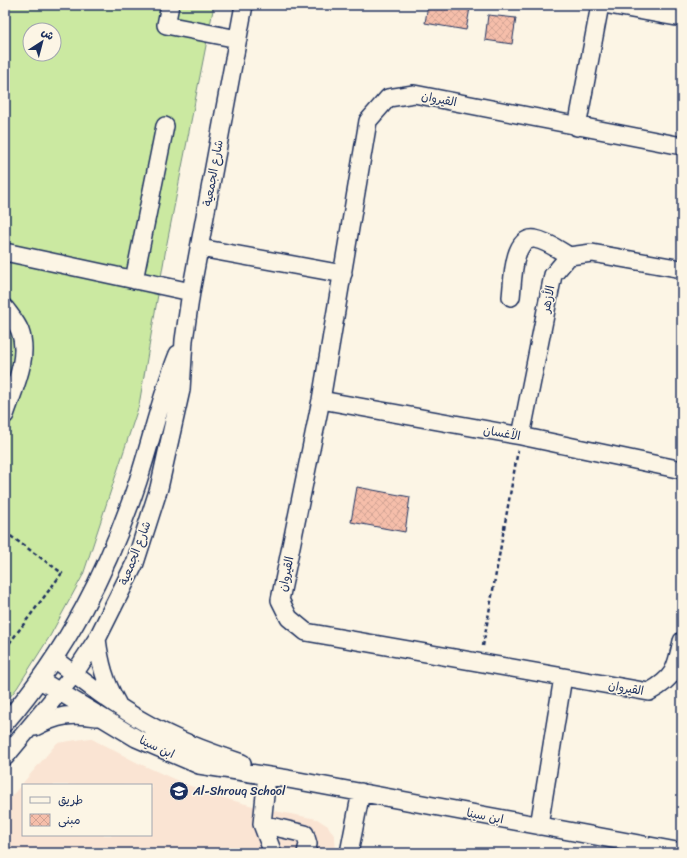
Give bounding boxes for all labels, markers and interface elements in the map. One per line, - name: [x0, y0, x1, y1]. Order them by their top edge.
- north arrow: [22, 22, 62, 62]
- text: ش: [37, 23, 58, 46]
- street label: القيروان: [419, 85, 459, 113]
- street label: شارع الجمعية: [196, 138, 230, 208]
- street label: الأزهر: [534, 283, 561, 316]
- street label: الآغسان: [482, 419, 522, 447]
- street label: شارع الجمعية: [113, 518, 157, 588]
- street label: القيروان: [272, 554, 300, 594]
- street label: القيروان: [606, 674, 646, 702]
- street label: ابن سينا: [135, 729, 179, 765]
- school or university icon: Al-Shrouq School: [168, 780, 190, 802]
- place label: Al-Shrouq School: [192, 780, 286, 802]
- legend: [22, 784, 152, 836]
- text: طريق: [58, 789, 83, 811]
- street label: ابن سينا: [465, 802, 505, 830]
- text: مبنى: [58, 809, 81, 831]

